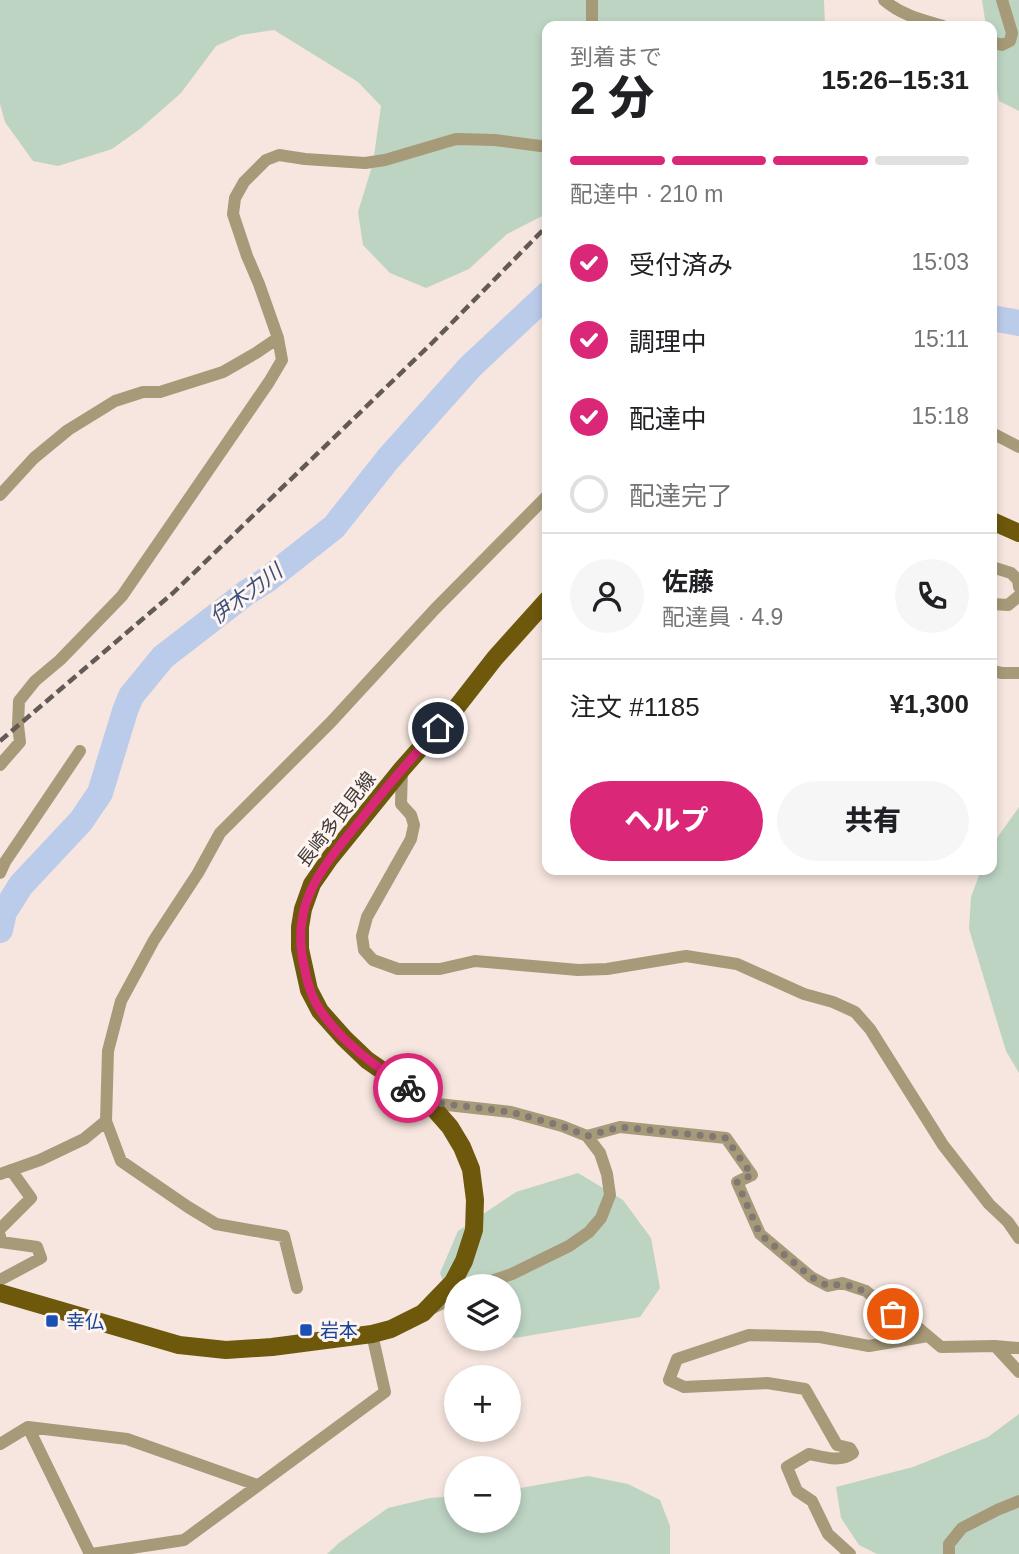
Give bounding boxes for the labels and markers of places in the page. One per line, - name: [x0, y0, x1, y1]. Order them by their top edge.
- pin: [408, 698, 468, 758]
- pin: [863, 1284, 923, 1344]
- place label: 幸仏: [66, 1311, 104, 1332]
- marker: 幸仏: [44, 1313, 60, 1329]
- place label: 岩本: [320, 1320, 358, 1341]
- marker: 岩本: [298, 1322, 314, 1338]

